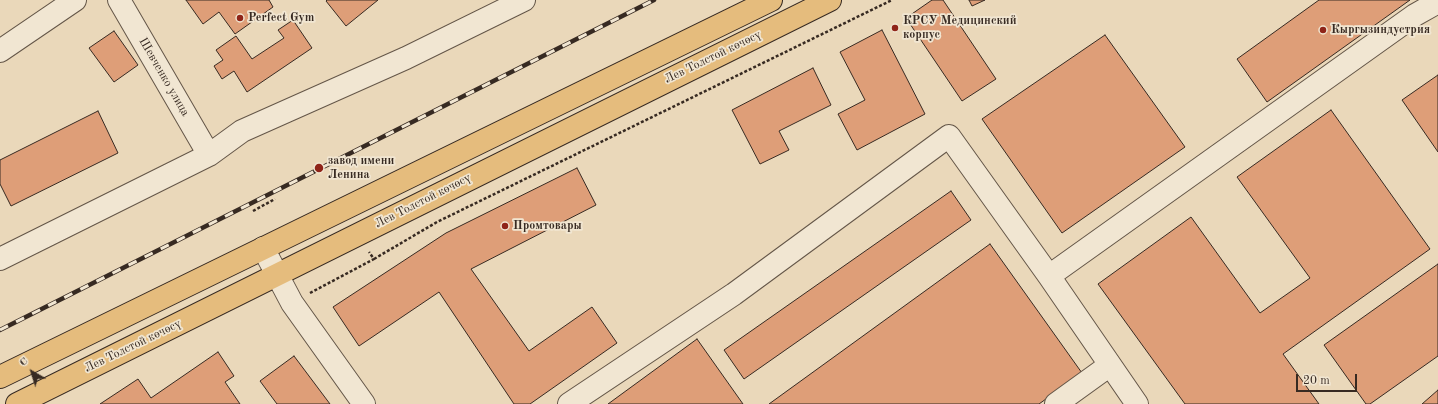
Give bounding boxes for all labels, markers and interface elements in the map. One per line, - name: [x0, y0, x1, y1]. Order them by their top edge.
- place label: Perfect Gym: [248, 11, 314, 25]
- marker: Perfect Gym: [235, 13, 245, 23]
- place label: КРСУ Медицинский корпус: [903, 14, 1017, 42]
- marker: КРСУ Медицинский корпус: [890, 23, 900, 33]
- place label: Кыргызиндустрия: [1331, 23, 1430, 37]
- marker: Кыргызиндустрия: [1318, 25, 1328, 35]
- street label: Лев Толстой көчөсү: [662, 27, 764, 87]
- street label: Шевченко улица: [136, 35, 192, 119]
- place label: завод имени Ленина: [328, 154, 394, 182]
- marker: завод имени Ленина: [313, 162, 325, 174]
- street label: Лев Толстой көчөсү: [373, 171, 473, 231]
- place label: Промтовары: [513, 219, 582, 233]
- marker: Промтовары: [500, 221, 510, 231]
- street label: Лев Толстой көчөсү: [82, 316, 184, 376]
- north arrow: [12, 352, 52, 392]
- text: С: [18, 356, 30, 369]
- scale bar: [1298, 366, 1359, 392]
- text: 20 m: [1303, 375, 1330, 387]

